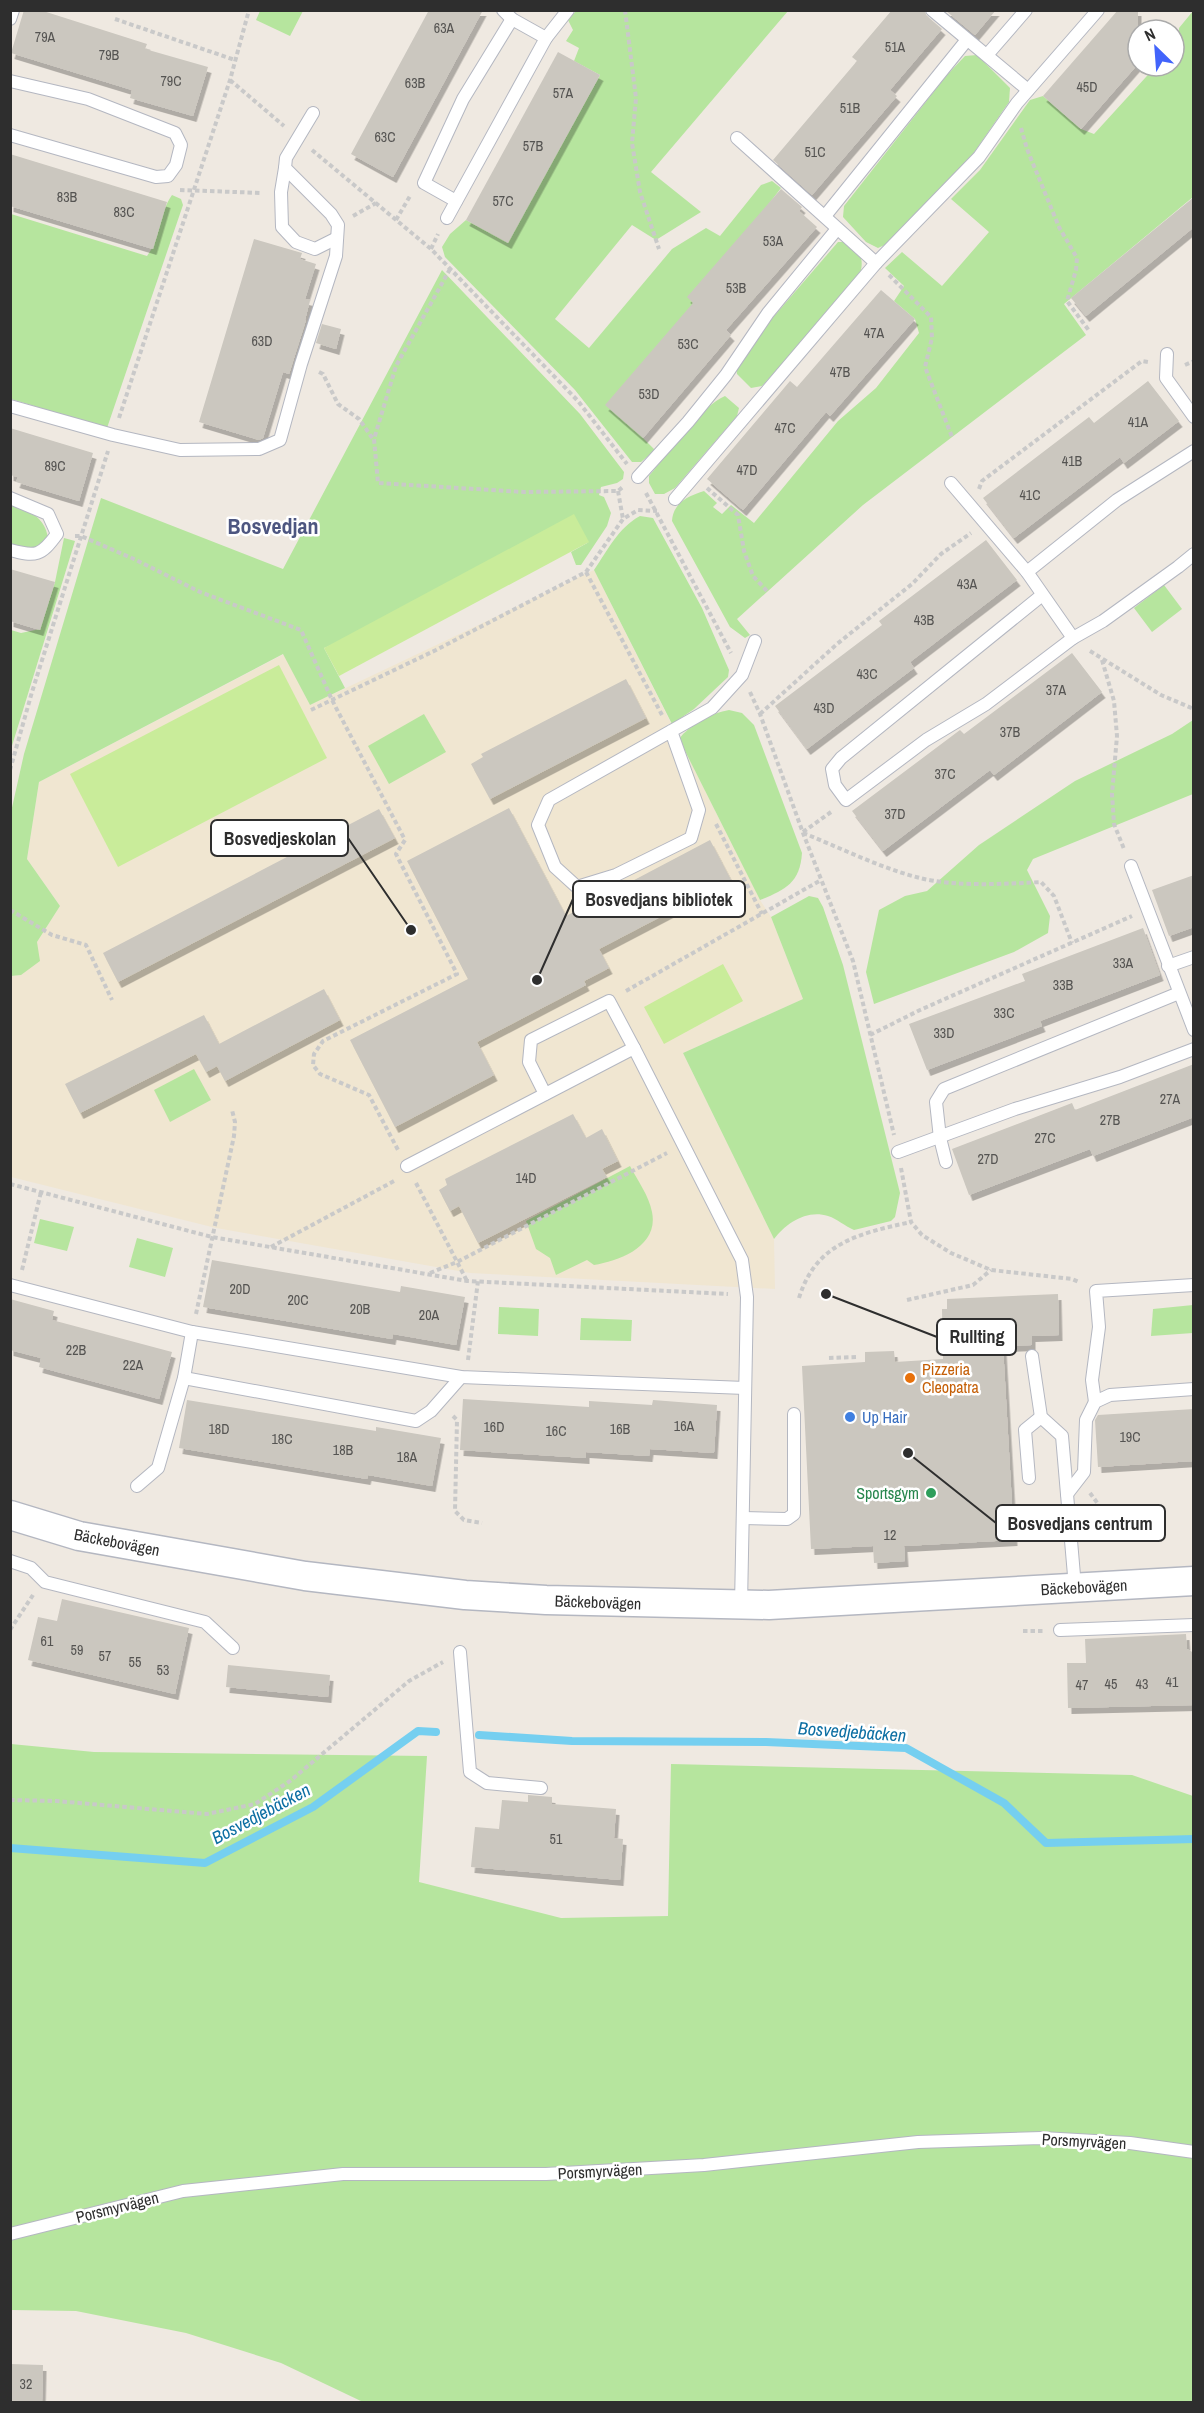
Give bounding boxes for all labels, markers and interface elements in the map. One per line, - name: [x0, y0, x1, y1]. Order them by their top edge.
- north arrow: [1126, 18, 1186, 78]
- house number: 63A: [434, 19, 455, 37]
- text: N: [1141, 22, 1159, 46]
- house number: 79A: [35, 28, 56, 46]
- house number: 51A: [885, 38, 906, 56]
- house number: 79B: [99, 46, 120, 64]
- house number: 79C: [160, 72, 182, 90]
- house number: 63B: [405, 74, 426, 92]
- house number: 45D: [1076, 78, 1098, 96]
- house number: 57A: [553, 84, 574, 102]
- house number: 51B: [840, 99, 861, 117]
- house number: 63C: [374, 128, 396, 146]
- house number: 57B: [523, 137, 544, 155]
- house number: 51C: [804, 143, 826, 161]
- house number: 83B: [57, 188, 78, 206]
- house number: 57C: [492, 192, 514, 210]
- house number: 83C: [113, 203, 135, 221]
- house number: 53A: [763, 232, 784, 250]
- house number: 53B: [726, 279, 747, 297]
- house number: 47A: [864, 324, 885, 342]
- house number: 63D: [251, 332, 273, 350]
- house number: 53C: [677, 335, 699, 353]
- house number: 47B: [830, 363, 851, 381]
- house number: 53D: [638, 385, 660, 403]
- house number: 41A: [1128, 413, 1149, 431]
- house number: 47C: [774, 419, 796, 437]
- house number: 41B: [1062, 452, 1083, 470]
- house number: 89C: [44, 457, 66, 475]
- house number: 47D: [736, 461, 758, 479]
- house number: 41C: [1019, 486, 1041, 504]
- district label: Bosvedjan: [227, 511, 319, 541]
- house number: 43A: [957, 575, 978, 593]
- house number: 43B: [914, 611, 935, 629]
- house number: 43C: [856, 665, 878, 683]
- house number: 37A: [1046, 681, 1067, 699]
- house number: 43D: [813, 699, 835, 717]
- house number: 37B: [1000, 723, 1021, 741]
- house number: 37C: [934, 765, 956, 783]
- house number: 37D: [884, 805, 906, 823]
- callout: Bosvedjeskolan: [211, 820, 348, 856]
- text: Bosvedjeskolan: [224, 826, 336, 851]
- callout: Bosvedjans bibliotek: [573, 881, 745, 917]
- text: Bosvedjans bibliotek: [585, 887, 734, 912]
- house number: 33A: [1113, 954, 1134, 972]
- house number: 33B: [1053, 976, 1074, 994]
- house number: 33C: [993, 1004, 1015, 1022]
- house number: 33D: [933, 1024, 955, 1042]
- house number: 27A: [1160, 1090, 1181, 1108]
- house number: 27B: [1100, 1111, 1121, 1129]
- house number: 27C: [1034, 1129, 1056, 1147]
- house number: 27D: [977, 1150, 999, 1168]
- house number: 14D: [515, 1169, 537, 1187]
- house number: 20D: [229, 1280, 251, 1298]
- house number: 20C: [287, 1291, 309, 1309]
- house number: 20B: [350, 1300, 371, 1318]
- house number: 20A: [419, 1306, 440, 1324]
- callout: Rullting: [937, 1319, 1016, 1355]
- text: Rullting: [950, 1324, 1004, 1349]
- house number: 22B: [66, 1341, 87, 1359]
- house number: 22A: [123, 1356, 144, 1374]
- place label: Pizzeria Cleopatra: [922, 1358, 980, 1398]
- marker: Pizzeria Cleopatra: [903, 1371, 917, 1385]
- place label: Up Hair: [862, 1406, 908, 1428]
- marker: Up Hair: [843, 1410, 857, 1424]
- house number: 16A: [674, 1417, 695, 1435]
- house number: 16D: [483, 1418, 505, 1436]
- house number: 18D: [208, 1420, 230, 1438]
- house number: 16B: [610, 1420, 631, 1438]
- house number: 16C: [545, 1422, 567, 1440]
- house number: 19C: [1119, 1428, 1141, 1446]
- house number: 18C: [271, 1430, 293, 1448]
- house number: 18B: [333, 1441, 354, 1459]
- house number: 18A: [397, 1448, 418, 1466]
- place label: Sportsgym: [856, 1482, 919, 1504]
- marker: Sportsgym: [924, 1486, 938, 1500]
- callout: Bosvedjans centrum: [996, 1505, 1165, 1541]
- text: Bosvedjans centrum: [1007, 1511, 1153, 1536]
- street label: Bäckebovägen: [72, 1523, 162, 1561]
- house number: 12: [884, 1526, 896, 1544]
- street label: Bäckebovägen: [1040, 1574, 1128, 1600]
- street label: Bäckebovägen: [554, 1589, 642, 1615]
- house number: 61: [41, 1632, 54, 1650]
- house number: 59: [71, 1641, 83, 1659]
- house number: 57: [99, 1647, 111, 1665]
- house number: 55: [129, 1653, 141, 1671]
- house number: 53: [157, 1661, 169, 1679]
- house number: 41: [1166, 1673, 1179, 1691]
- house number: 45: [1105, 1675, 1117, 1693]
- house number: 43: [1136, 1675, 1148, 1693]
- house number: 47: [1076, 1676, 1088, 1694]
- water label: Bosvedjebäcken: [797, 1715, 907, 1748]
- water label: Bosvedjebäcken: [207, 1777, 314, 1850]
- house number: 51: [550, 1830, 563, 1848]
- street label: Porsmyrvägen: [1041, 2128, 1127, 2154]
- street label: Porsmyrvägen: [557, 2158, 643, 2184]
- street label: Porsmyrvägen: [73, 2186, 161, 2228]
- house number: 32: [20, 2375, 32, 2393]

